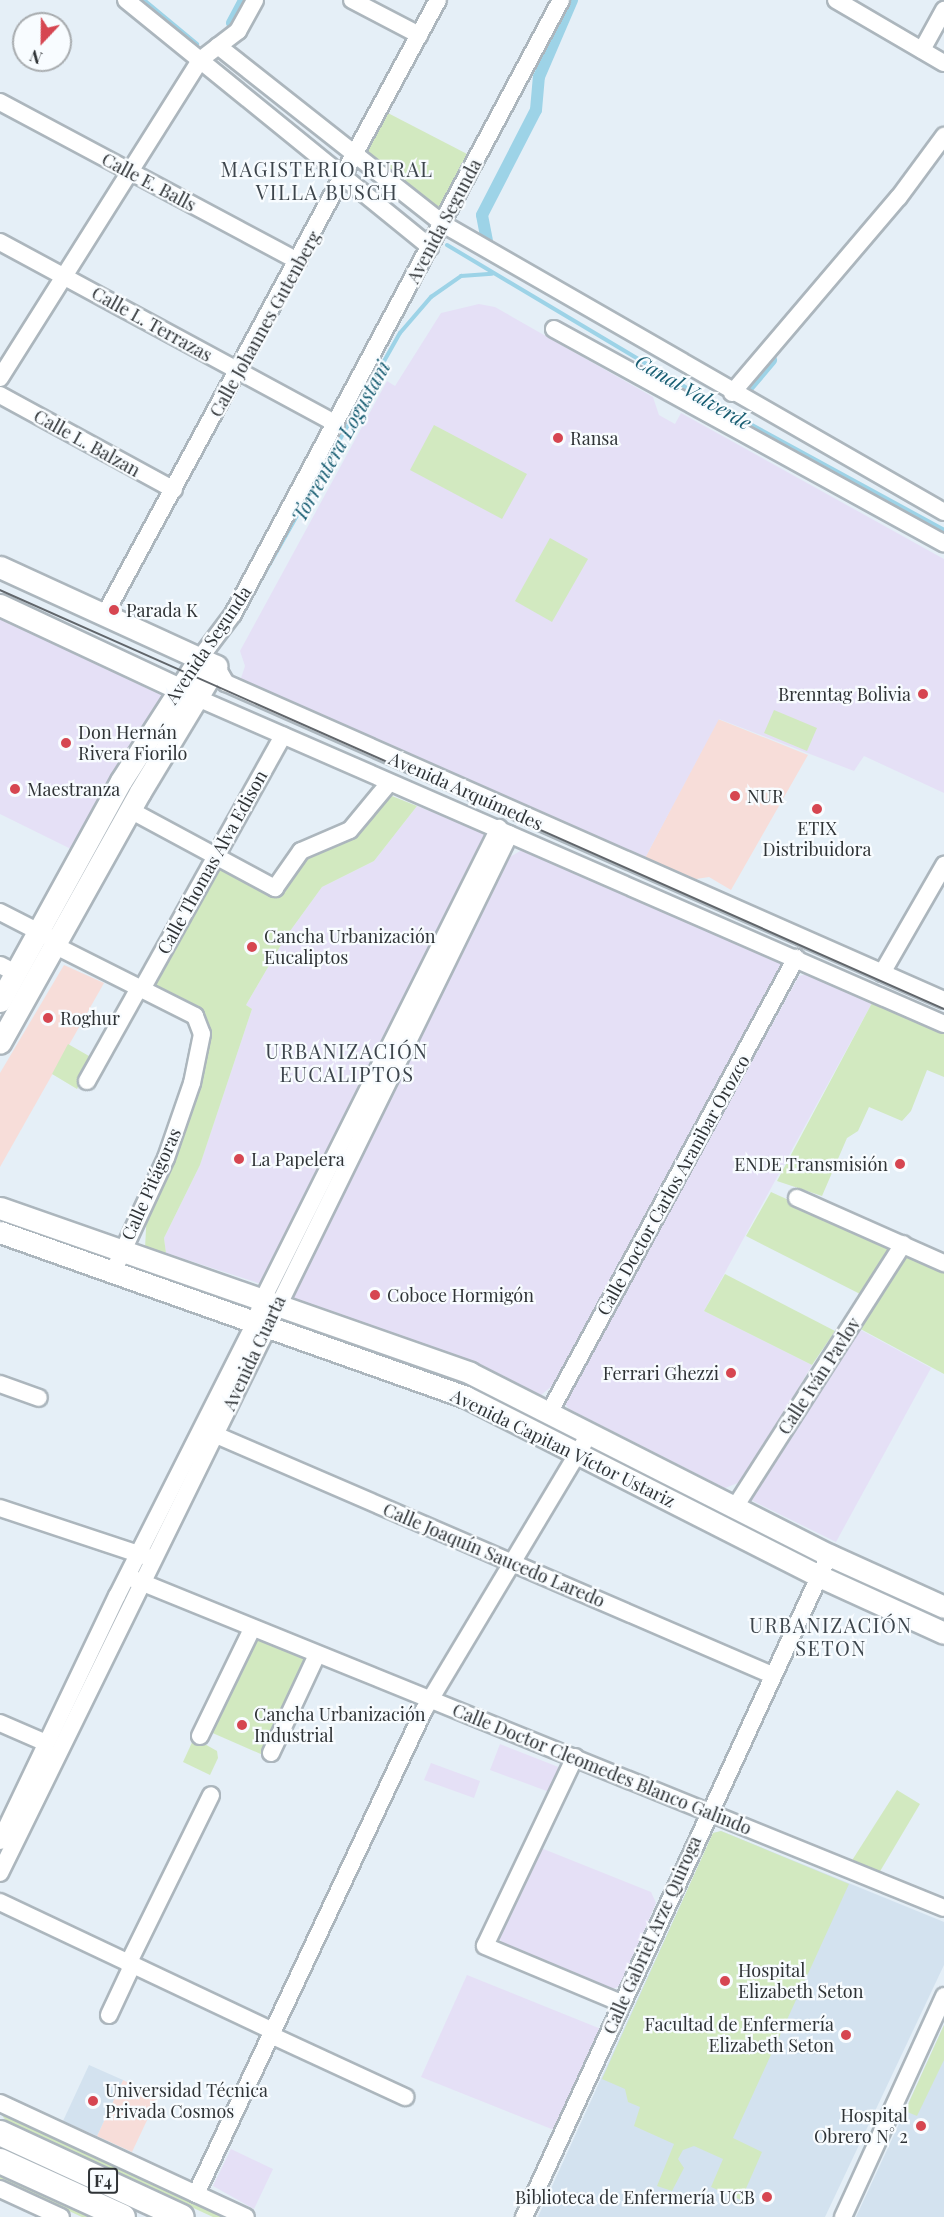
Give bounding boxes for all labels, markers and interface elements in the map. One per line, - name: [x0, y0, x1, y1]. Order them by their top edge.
- north arrow: [12, 12, 72, 72]
- text: N: [27, 45, 45, 69]
- street label: Calle E. Balls: [98, 148, 200, 216]
- street label: Avenida Segunda: [402, 155, 486, 287]
- district label: MAGISTERIO RURAL VILLA BUSCH: [221, 156, 433, 203]
- street label: Calle Johannes Gutenberg: [205, 227, 325, 421]
- street label: Calle L. Terrazas: [88, 282, 216, 366]
- water label: Canal Valverde: [631, 348, 757, 434]
- water label: Torrentera Logustani: [286, 356, 394, 526]
- street label: Calle L. Balzan: [30, 405, 144, 481]
- place label: Ransa: [570, 427, 618, 449]
- marker: Ransa: [551, 431, 565, 445]
- street label: Avenida Segunda: [160, 582, 256, 708]
- place label: Parada K: [126, 599, 198, 621]
- marker: Parada K: [107, 603, 121, 617]
- place label: Brenntag Bolivia: [778, 683, 911, 705]
- marker: Brenntag Bolivia: [916, 687, 930, 701]
- place label: Don Hernán Rivera Fiorilo: [78, 722, 188, 764]
- marker: Don Hernán Rivera Fiorilo: [59, 736, 73, 750]
- street label: Avenida Arquímedes: [386, 747, 546, 835]
- street label: Calle Thomas Alva Edison: [152, 766, 272, 958]
- place label: Maestranza: [27, 778, 120, 800]
- marker: Maestranza: [8, 782, 22, 796]
- place label: NUR: [747, 785, 784, 807]
- marker: NUR: [728, 789, 742, 803]
- marker: ETIX Distribuidora: [810, 802, 824, 816]
- place label: ETIX Distribuidora: [762, 818, 872, 860]
- place label: Cancha Urbanización Eucaliptos: [264, 926, 436, 968]
- marker: Cancha Urbanización Eucaliptos: [245, 940, 259, 954]
- place label: Roghur: [60, 1007, 120, 1029]
- marker: Roghur: [41, 1011, 55, 1025]
- district label: URBANIZACIÓN EUCALIPTOS: [265, 1039, 429, 1086]
- street label: Calle Doctor Carlos Aranibar Orozco: [592, 1050, 754, 1320]
- street label: Calle Pitágoras: [117, 1125, 185, 1243]
- place label: La Papelera: [251, 1148, 345, 1170]
- marker: La Papelera: [232, 1152, 246, 1166]
- place label: ENDE Transmisión: [734, 1153, 888, 1175]
- marker: ENDE Transmisión: [893, 1157, 907, 1171]
- place label: Coboce Hormigón: [387, 1284, 534, 1306]
- marker: Coboce Hormigón: [368, 1288, 382, 1302]
- street label: Avenida Cuarta: [218, 1292, 290, 1414]
- street label: Calle Iván Pavlov: [773, 1314, 865, 1438]
- place label: Ferrari Ghezzi: [603, 1362, 719, 1384]
- marker: Ferrari Ghezzi: [724, 1366, 738, 1380]
- street label: Avenida Capitan Víctor Ustariz: [447, 1384, 679, 1512]
- street label: Calle Joaquín Saucedo Laredo: [380, 1498, 608, 1612]
- district label: URBANIZACIÓN SETON: [749, 1612, 913, 1659]
- street label: Calle Doctor Cleomedes Blanco Galindo: [449, 1699, 755, 1839]
- place label: Cancha Urbanización Industrial: [254, 1704, 426, 1746]
- marker: Cancha Urbanización Industrial: [235, 1718, 249, 1732]
- street label: Calle Gabriel Arze Quiroga: [598, 1832, 706, 2038]
- place label: Hospital Elizabeth Seton: [738, 1960, 863, 2002]
- marker: Hospital Elizabeth Seton: [716, 1972, 734, 1990]
- place label: Facultad de Enfermería Elizabeth Seton: [645, 2014, 834, 2056]
- marker: Facultad de Enfermería Elizabeth Seton: [839, 2028, 853, 2042]
- place label: Universidad Técnica Privada Cosmos: [105, 2080, 268, 2122]
- marker: Universidad Técnica Privada Cosmos: [86, 2094, 100, 2108]
- place label: Hospital Obrero N° 2: [814, 2105, 908, 2148]
- marker: Hospital Obrero N° 2: [912, 2117, 930, 2135]
- road number: F4: [88, 2168, 118, 2194]
- place label: Biblioteca de Enfermería UCB: [515, 2186, 755, 2208]
- marker: Biblioteca de Enfermería UCB: [760, 2190, 774, 2204]

